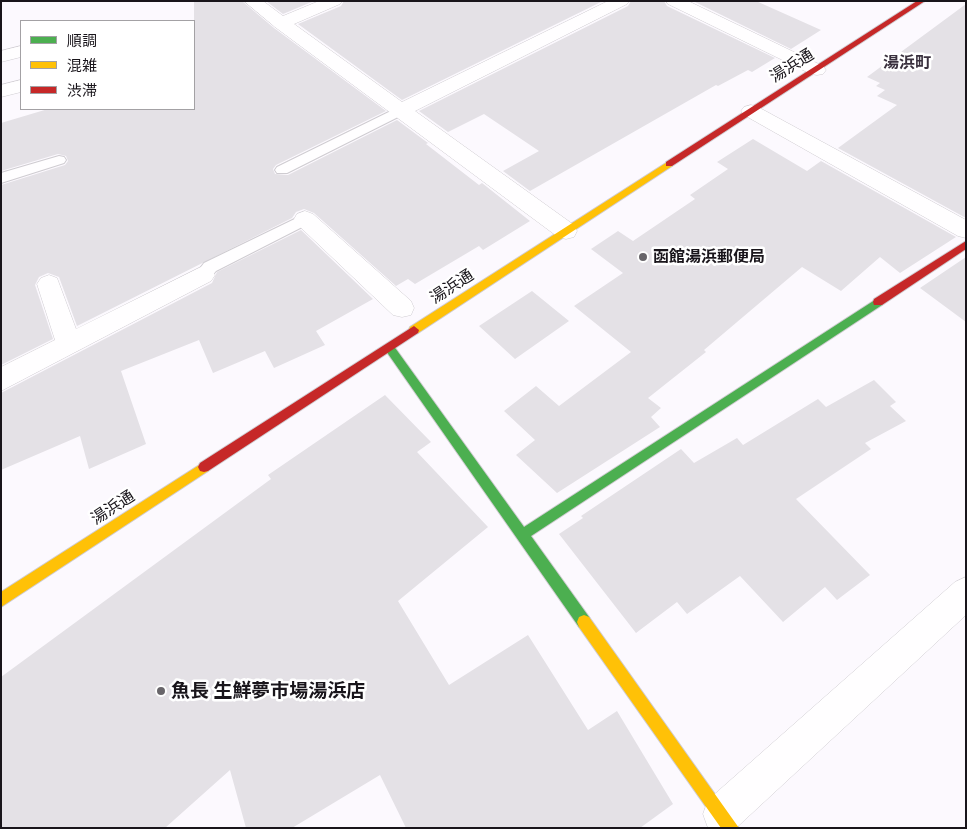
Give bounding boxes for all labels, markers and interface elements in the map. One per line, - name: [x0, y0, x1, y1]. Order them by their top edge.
- legend: [20, 20, 195, 110]
- text: 順調: [67, 32, 97, 50]
- street label: 湯浜通: [767, 45, 817, 87]
- district label: 湯浜町: [883, 53, 931, 73]
- text: 混雑: [67, 57, 97, 75]
- text: 渋滞: [67, 82, 97, 100]
- place label: 函館湯浜郵便局: [653, 247, 765, 267]
- marker: 函館湯浜郵便局: [637, 251, 649, 263]
- street label: 湯浜通: [427, 266, 477, 308]
- street label: 湯浜通: [88, 487, 138, 529]
- place label: 魚長 生鮮夢市場湯浜店: [171, 680, 365, 702]
- marker: 魚長 生鮮夢市場湯浜店: [155, 685, 167, 697]

